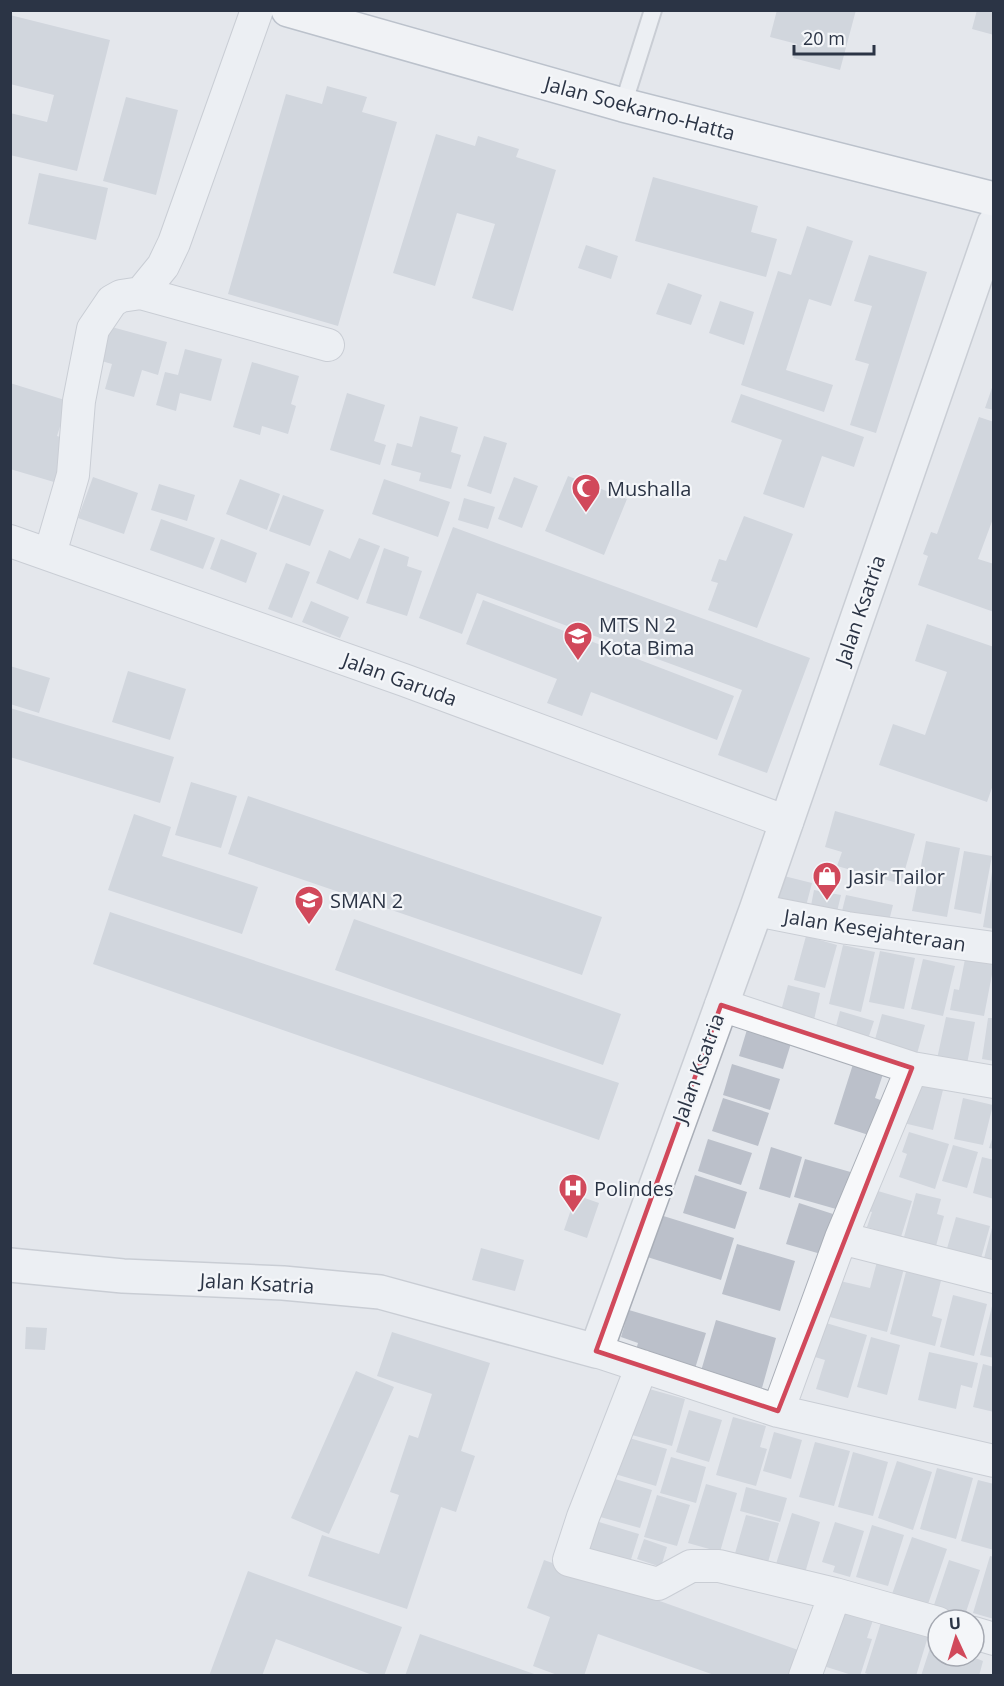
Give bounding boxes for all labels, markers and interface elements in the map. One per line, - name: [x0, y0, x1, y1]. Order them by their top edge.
- scale bar: [794, 18, 874, 56]
- text: 20 m: [803, 26, 845, 50]
- street label: Jalan Soekarno-Hatta: [540, 69, 738, 146]
- mosque icon: Mushalla: [570, 472, 602, 514]
- place label: Mushalla: [607, 475, 691, 502]
- street label: Jalan Ksatria: [828, 551, 891, 670]
- place label: MTS N 2 Kota Bima: [599, 611, 694, 661]
- school or university icon: MTS N 2 Kota Bima: [562, 620, 594, 662]
- street label: Jalan Garuda: [337, 645, 461, 712]
- shop icon: Jasir Tailor: [811, 860, 843, 902]
- place label: Jasir Tailor: [846, 863, 945, 890]
- school or university icon: SMAN 2: [293, 884, 325, 926]
- place label: SMAN 2: [330, 887, 403, 914]
- street label: Jalan Kesejahteraan: [780, 902, 968, 958]
- street label: Jalan Ksatria: [665, 1010, 730, 1128]
- hospital icon: Polindes: [557, 1172, 589, 1214]
- place label: Polindes: [594, 1175, 673, 1202]
- street label: Jalan Ksatria: [197, 1266, 315, 1299]
- north arrow: [926, 1608, 986, 1668]
- text: U: [948, 1612, 962, 1634]

